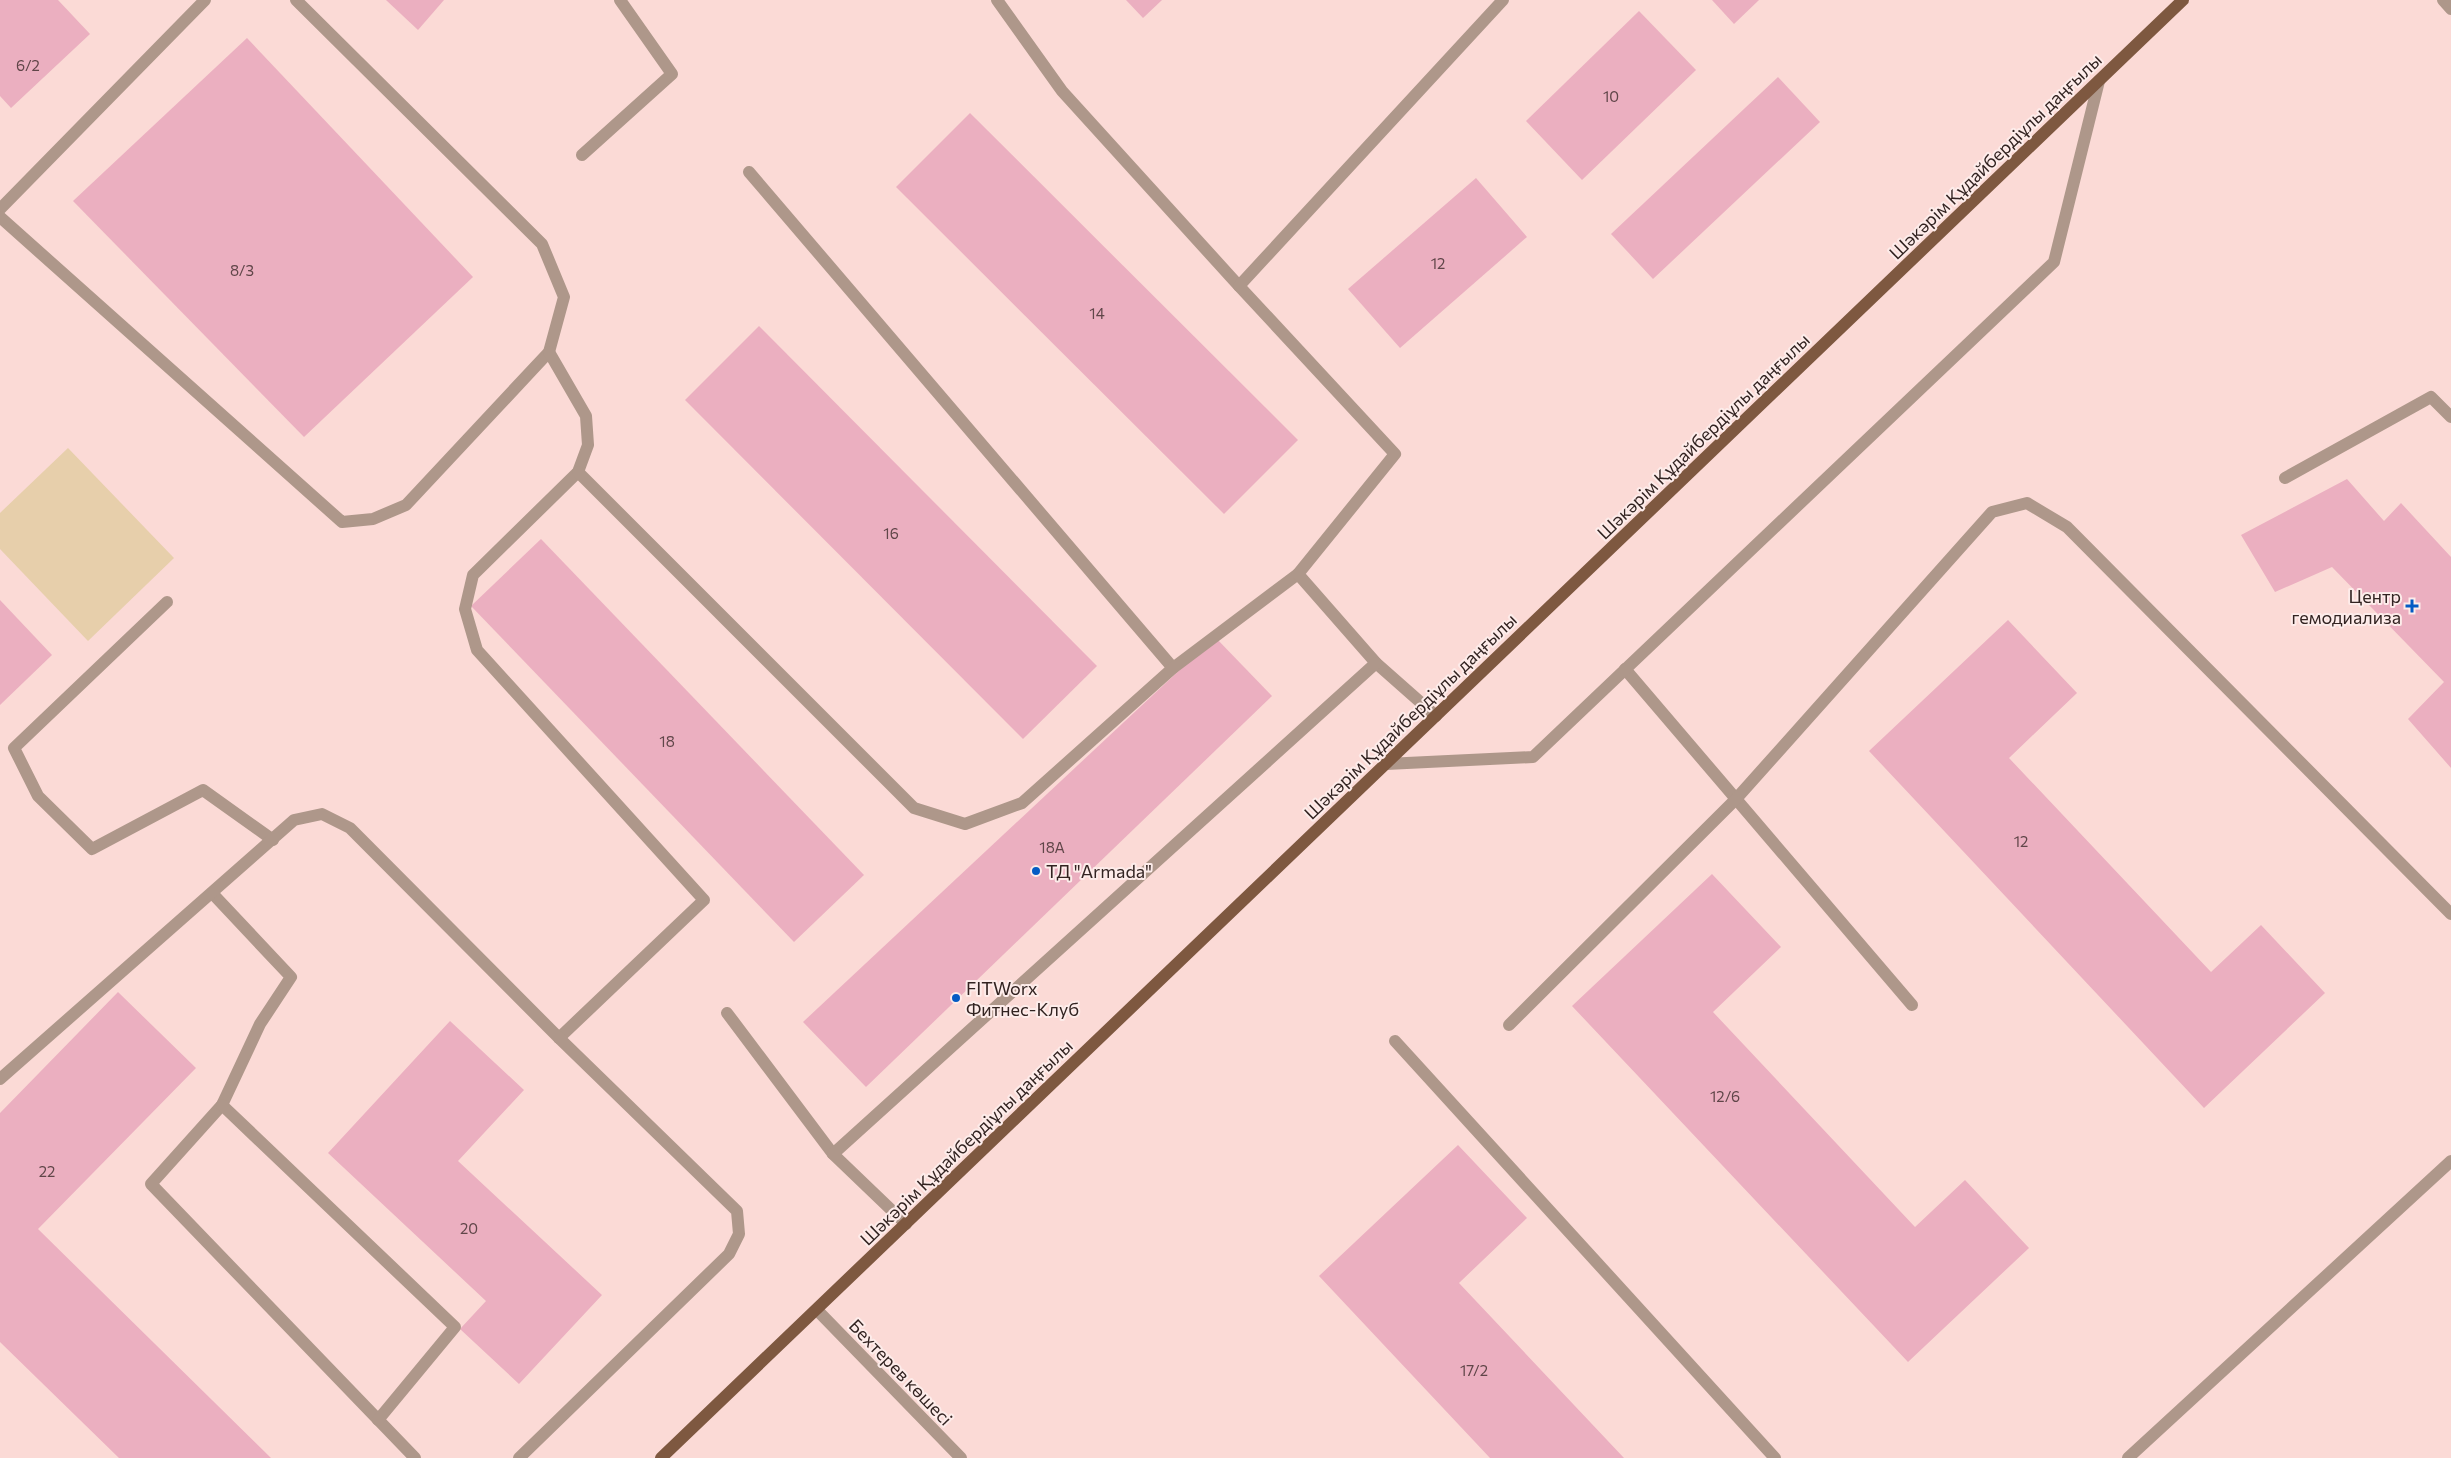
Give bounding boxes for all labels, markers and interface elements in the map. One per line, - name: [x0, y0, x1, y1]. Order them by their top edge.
- street label: Шәкәрім Құдайбердіұлы даңғылы: [1884, 48, 2106, 264]
- house number: 6/2: [16, 56, 40, 74]
- house number: 10: [1603, 87, 1619, 105]
- house number: 12: [1431, 254, 1445, 272]
- house number: 8/3: [230, 261, 254, 279]
- house number: 14: [1089, 304, 1105, 322]
- street label: Шәкәрім Құдайбердіұлы даңғылы: [1592, 328, 1814, 544]
- house number: 16: [883, 524, 899, 542]
- place label: Центр гемодиализа: [2291, 585, 2401, 628]
- marker: Центр гемодиализа: [2405, 599, 2419, 613]
- street label: Шәкәрім Құдайбердіұлы даңғылы: [1299, 608, 1521, 824]
- house number: 18: [659, 732, 675, 750]
- house number: 12: [2014, 832, 2028, 850]
- house number: 18А: [1039, 838, 1065, 856]
- place label: ТД "Armada": [1046, 860, 1152, 882]
- marker: ТД "Armada": [1030, 865, 1042, 877]
- place label: FITWorx Фитнес-Клуб: [966, 977, 1079, 1020]
- marker: FITWorx Фитнес-Клуб: [950, 992, 962, 1004]
- street label: Шәкәрім Құдайбердіұлы даңғылы: [855, 1034, 1077, 1250]
- house number: 12/6: [1710, 1087, 1740, 1105]
- house number: 22: [39, 1162, 55, 1180]
- house number: 20: [460, 1219, 478, 1237]
- street label: Бехтерев көшесі: [845, 1314, 957, 1430]
- house number: 17/2: [1460, 1361, 1488, 1379]

